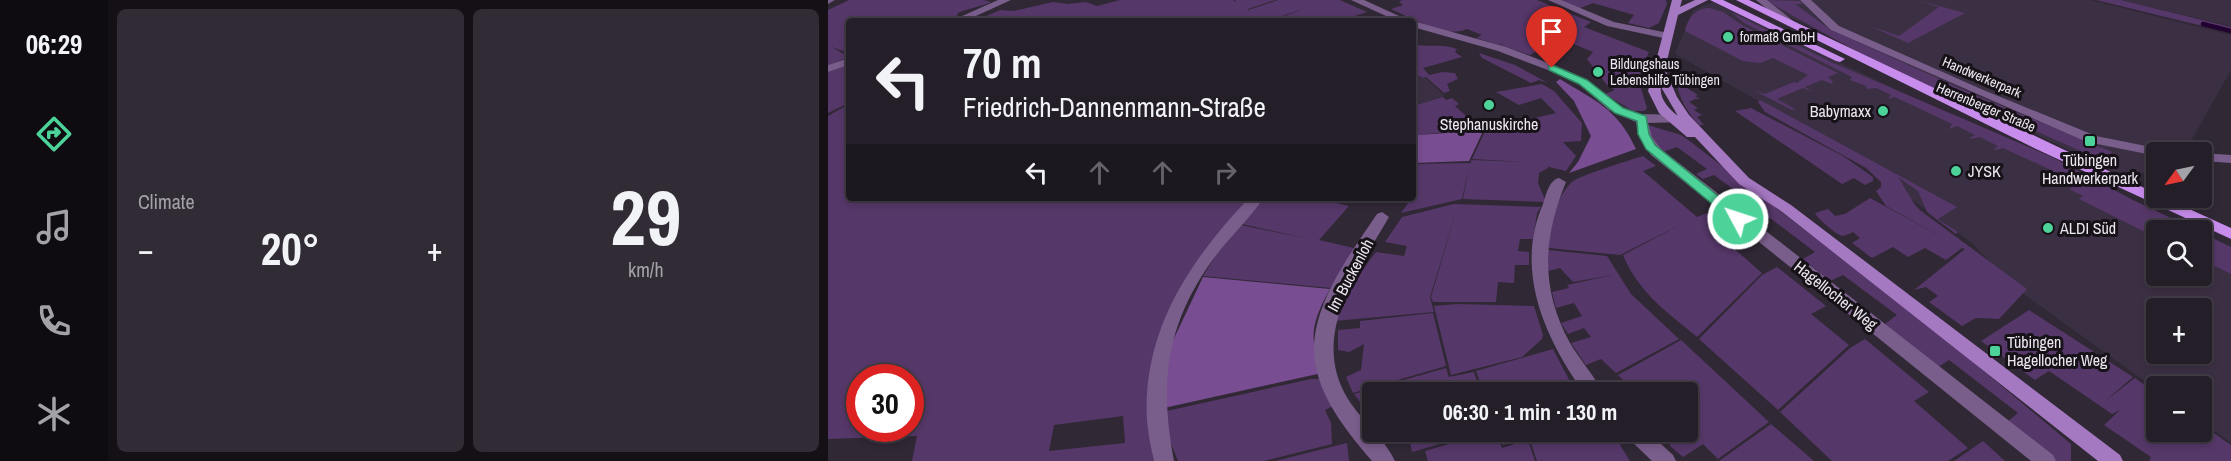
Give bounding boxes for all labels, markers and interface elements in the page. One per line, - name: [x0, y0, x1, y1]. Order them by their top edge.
- pin: [1526, 6, 1577, 68]
- icon: arrive: [1535, 15, 1568, 48]
- text: 06:29: [26, 26, 82, 62]
- place label: format8 GmbH: [1740, 28, 1815, 46]
- marker: format8 GmbH: [1721, 30, 1735, 44]
- text: 70 m: [963, 35, 1042, 91]
- icon: left: [864, 42, 942, 120]
- street label: Handwerkerpark: [1940, 52, 2025, 102]
- place label: Bildungshaus Lebenshilfe Tübingen: [1610, 55, 1720, 89]
- marker: Bildungshaus Lebenshilfe Tübingen: [1591, 65, 1605, 79]
- street label: Herrenberger Straße: [1934, 78, 2038, 136]
- text: Friedrich-Dannenmann-Straße: [963, 89, 1266, 125]
- marker: Stephanuskirche: [1482, 98, 1496, 112]
- place label: Babymaxx: [1810, 100, 1871, 122]
- marker: Babymaxx: [1876, 104, 1890, 118]
- icon: directions: [33, 113, 75, 155]
- place label: Stephanuskirche: [1440, 113, 1538, 135]
- marker: Tübingen Handwerkerpark: [2083, 134, 2097, 148]
- north arrow: [2146, 142, 2212, 208]
- map controls: [2146, 142, 2212, 442]
- place label: Tübingen Handwerkerpark: [2042, 149, 2139, 189]
- icon: left: [1020, 156, 1053, 189]
- icon: ahead: [1083, 156, 1116, 189]
- icon: ahead: [1146, 156, 1179, 189]
- icon: right: [1209, 156, 1242, 189]
- place label: JYSK: [1968, 160, 2001, 182]
- text: 29: [610, 164, 681, 269]
- marker: JYSK: [1949, 164, 1963, 178]
- position arrow: [1706, 187, 1770, 251]
- text: Climate: [138, 188, 195, 215]
- icon: music: [33, 206, 75, 248]
- place label: ALDI Süd: [2059, 217, 2116, 239]
- text: 20°: [261, 218, 320, 279]
- button: search: [2146, 220, 2212, 286]
- marker: ALDI Süd: [2041, 221, 2055, 235]
- text: −: [138, 227, 154, 271]
- text: +: [427, 227, 442, 271]
- street label: Im Buckenloh: [1322, 235, 1378, 315]
- street label: Hagellocher Weg: [1790, 255, 1883, 335]
- text: km/h: [628, 256, 664, 283]
- button: +: [2146, 298, 2212, 364]
- icon: phone: [33, 300, 75, 342]
- place label: Tübingen Hagellocher Weg: [2007, 331, 2108, 371]
- marker: Tübingen Hagellocher Weg: [1988, 344, 2002, 358]
- speed limit sign: 30: [846, 364, 924, 442]
- button: −: [2146, 376, 2212, 442]
- icon: climate: [33, 393, 75, 435]
- text: 06:30 · 1 min · 130 m: [1443, 397, 1617, 427]

